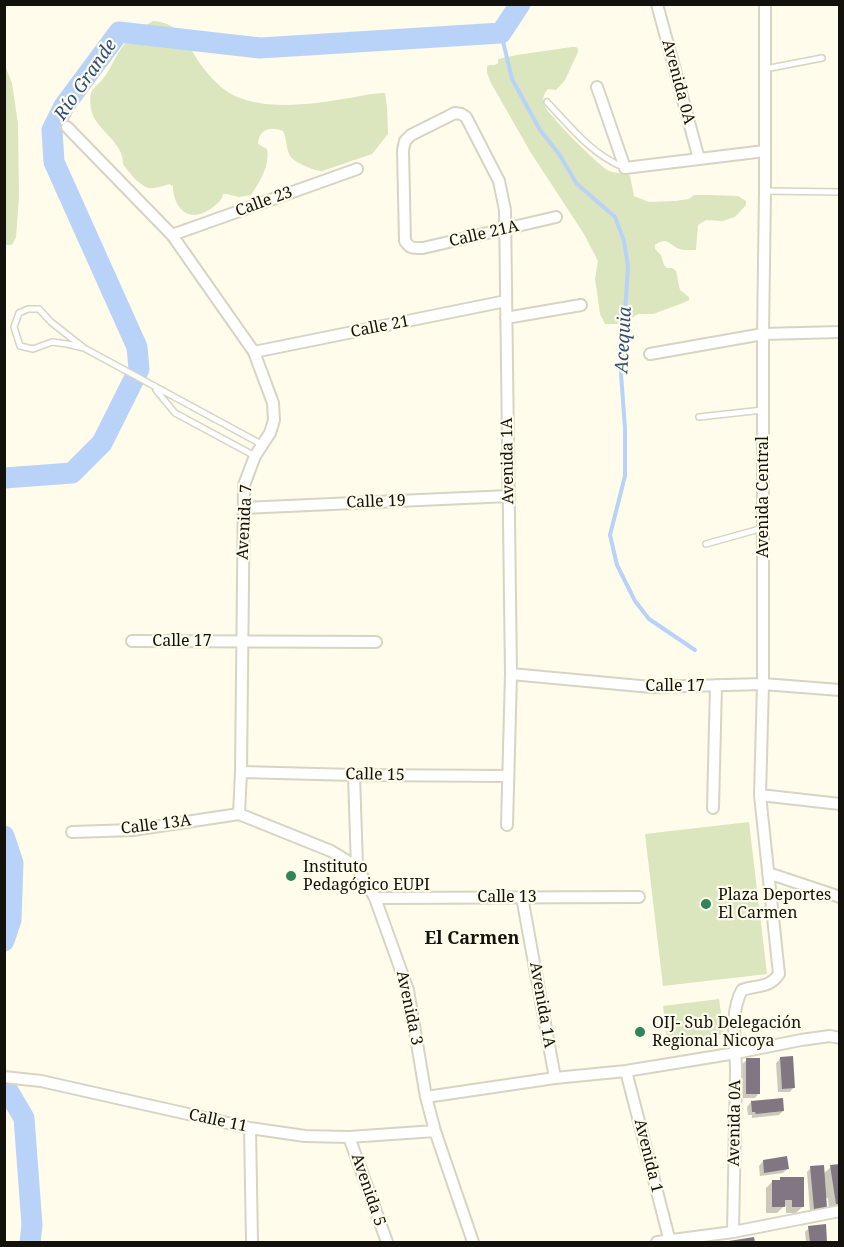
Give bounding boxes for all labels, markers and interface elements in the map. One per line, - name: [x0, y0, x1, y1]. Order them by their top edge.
- water label: Río Grande: [50, 35, 122, 125]
- street label: Avenida 0A: [657, 38, 699, 126]
- street label: Calle 23: [233, 183, 295, 221]
- street label: Calle 21A: [447, 217, 521, 251]
- water label: Acequia: [611, 306, 637, 374]
- street label: Calle 21: [349, 312, 411, 342]
- street label: Avenida 1A: [498, 417, 518, 505]
- street label: Avenida Central: [753, 436, 773, 558]
- street label: Avenida 7: [233, 484, 257, 560]
- street label: Calle 19: [346, 491, 406, 513]
- street label: Calle 17: [152, 631, 212, 651]
- street label: Calle 17: [645, 676, 705, 696]
- street label: Calle 15: [345, 765, 405, 785]
- street label: Calle 13A: [120, 811, 192, 839]
- place label: Instituto Pedagógico EUPI: [303, 857, 430, 895]
- marker: Instituto Pedagógico EUPI: [284, 869, 298, 883]
- place label: Plaza Deportes El Carmen: [718, 885, 831, 923]
- street label: Calle 13: [477, 887, 537, 907]
- marker: Plaza Deportes El Carmen: [699, 897, 713, 911]
- district label: El Carmen: [424, 928, 520, 950]
- street label: Avenida 1A: [525, 961, 559, 1049]
- street label: Avenida 3: [392, 969, 426, 1047]
- place label: OIJ- Sub Delegación Regional Nicoya: [652, 1013, 801, 1051]
- marker: OIJ- Sub Delegación Regional Nicoya: [633, 1025, 647, 1039]
- street label: Avenida 0A: [725, 1079, 745, 1167]
- street label: Calle 11: [187, 1105, 249, 1137]
- street label: Avenida 1: [630, 1117, 666, 1195]
- street label: Avenida 5: [347, 1151, 389, 1229]

